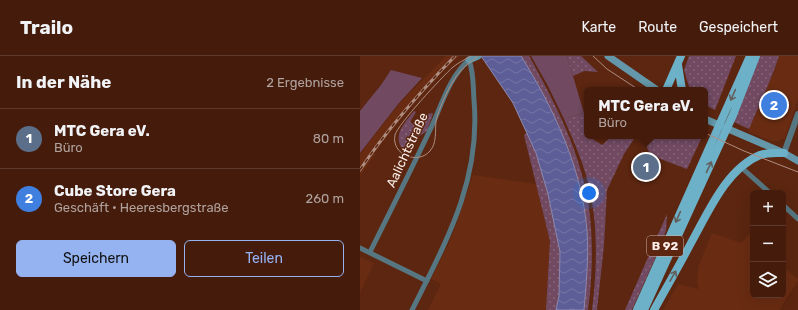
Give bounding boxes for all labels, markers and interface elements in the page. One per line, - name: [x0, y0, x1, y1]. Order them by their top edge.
- text: Trailo: [20, 16, 73, 39]
- text: Karte: [581, 19, 616, 36]
- text: Route: [638, 19, 677, 36]
- text: Gespeichert: [699, 19, 778, 36]
- text: In der Nähe: [16, 72, 111, 92]
- text: 2 Ergebnisse: [266, 75, 344, 90]
- popup: [584, 87, 708, 139]
- one-way arrow: [729, 88, 736, 100]
- pin: 2: [761, 90, 787, 120]
- text: MTC Gera eV.: [598, 97, 694, 115]
- street label: Aalichtstraße: [383, 110, 431, 190]
- text: Büro: [598, 115, 627, 130]
- text: MTC Gera eV.: [54, 122, 150, 140]
- text: 1: [26, 131, 32, 146]
- text: 80 m: [313, 131, 344, 146]
- text: Büro: [54, 140, 83, 155]
- pin: 1: [633, 152, 659, 182]
- one-way arrow: [706, 161, 713, 173]
- text: Cube Store Gera: [54, 182, 176, 200]
- your location: [579, 183, 599, 203]
- map controls: [750, 190, 786, 298]
- button: +: [750, 190, 786, 226]
- text: 2: [25, 191, 33, 206]
- text: 260 m: [306, 191, 344, 206]
- text: Geschäft · Heeresbergstraße: [54, 200, 229, 215]
- one-way arrow: [674, 211, 681, 223]
- button: −: [750, 226, 786, 262]
- road number: B 92: [647, 236, 683, 256]
- button: Speichern: [16, 240, 176, 277]
- button: Teilen: [184, 240, 344, 277]
- button: layers: [750, 262, 786, 298]
- one-way arrow: [669, 270, 677, 282]

